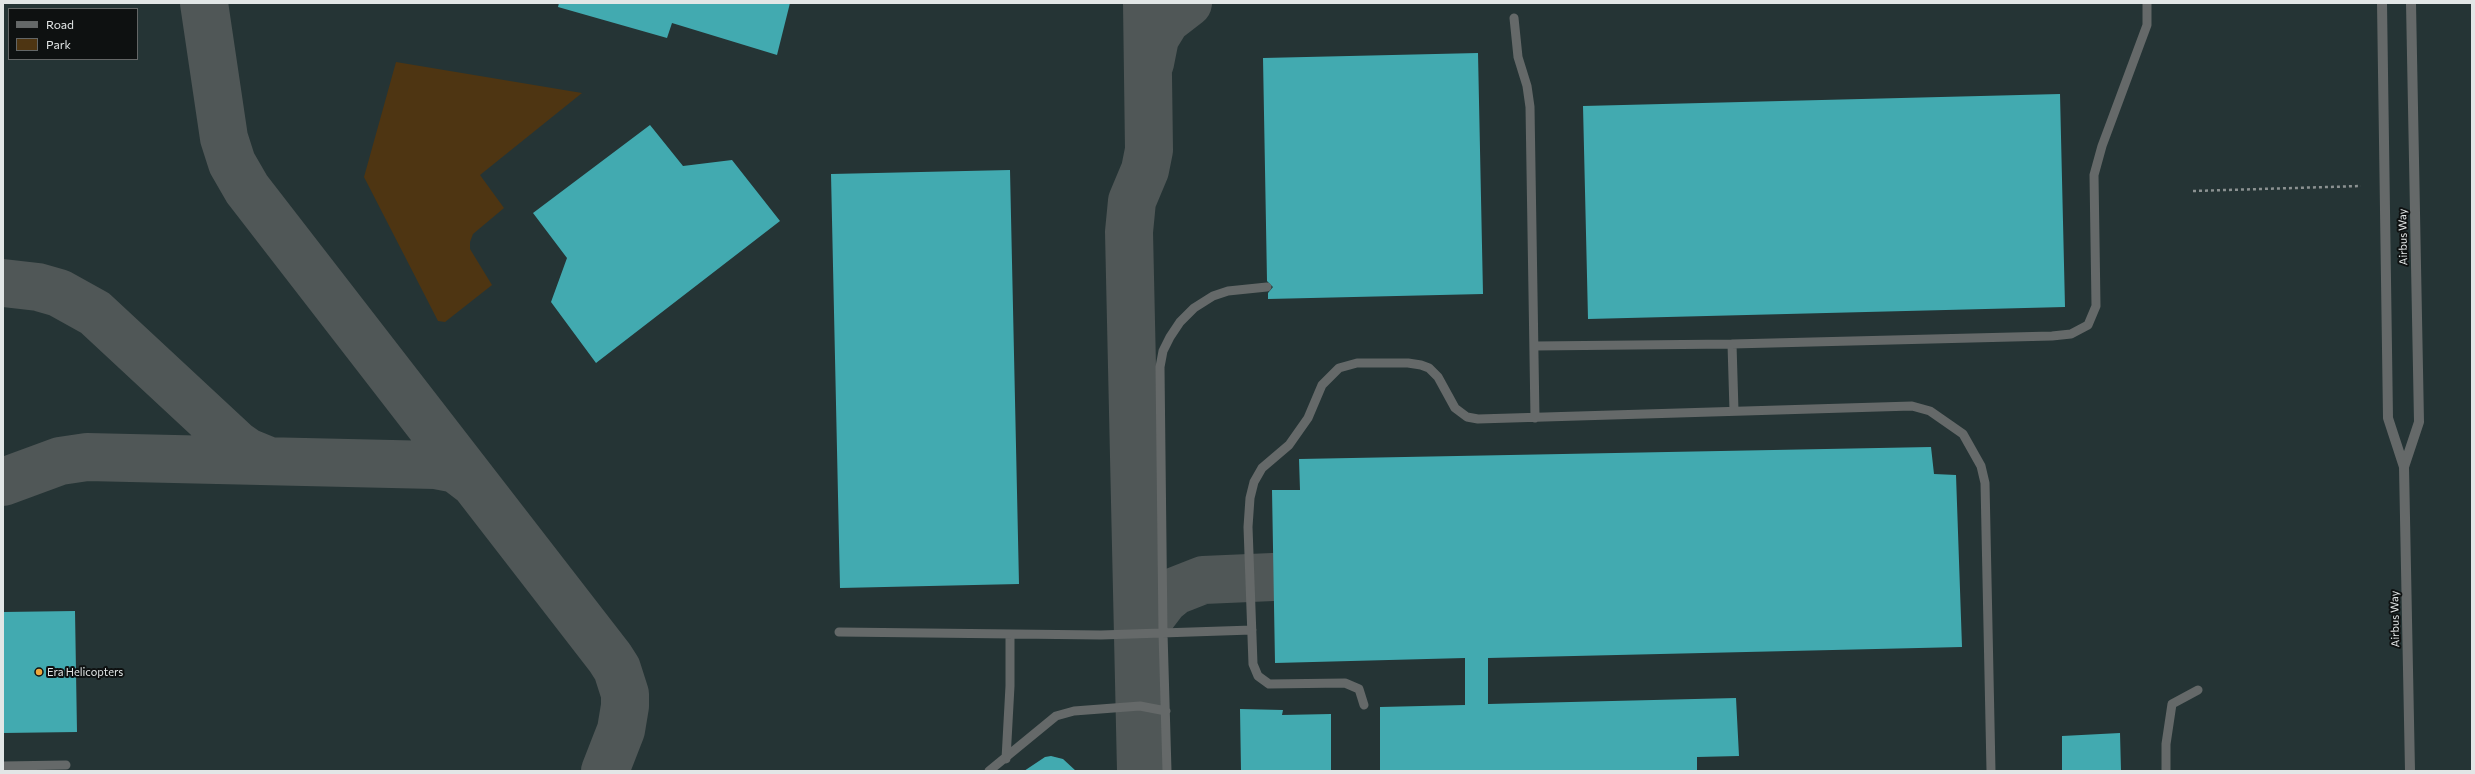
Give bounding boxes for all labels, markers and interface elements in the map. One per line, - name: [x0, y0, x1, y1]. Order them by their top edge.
- legend: [8, 8, 138, 60]
- text: Road: [46, 17, 74, 31]
- text: Park: [46, 37, 71, 51]
- street label: Airbus Way: [2396, 209, 2410, 265]
- street label: Airbus Way: [2388, 591, 2402, 647]
- place label: Era Helicopters: [47, 665, 123, 679]
- marker: Era Helicopters: [34, 667, 44, 677]

